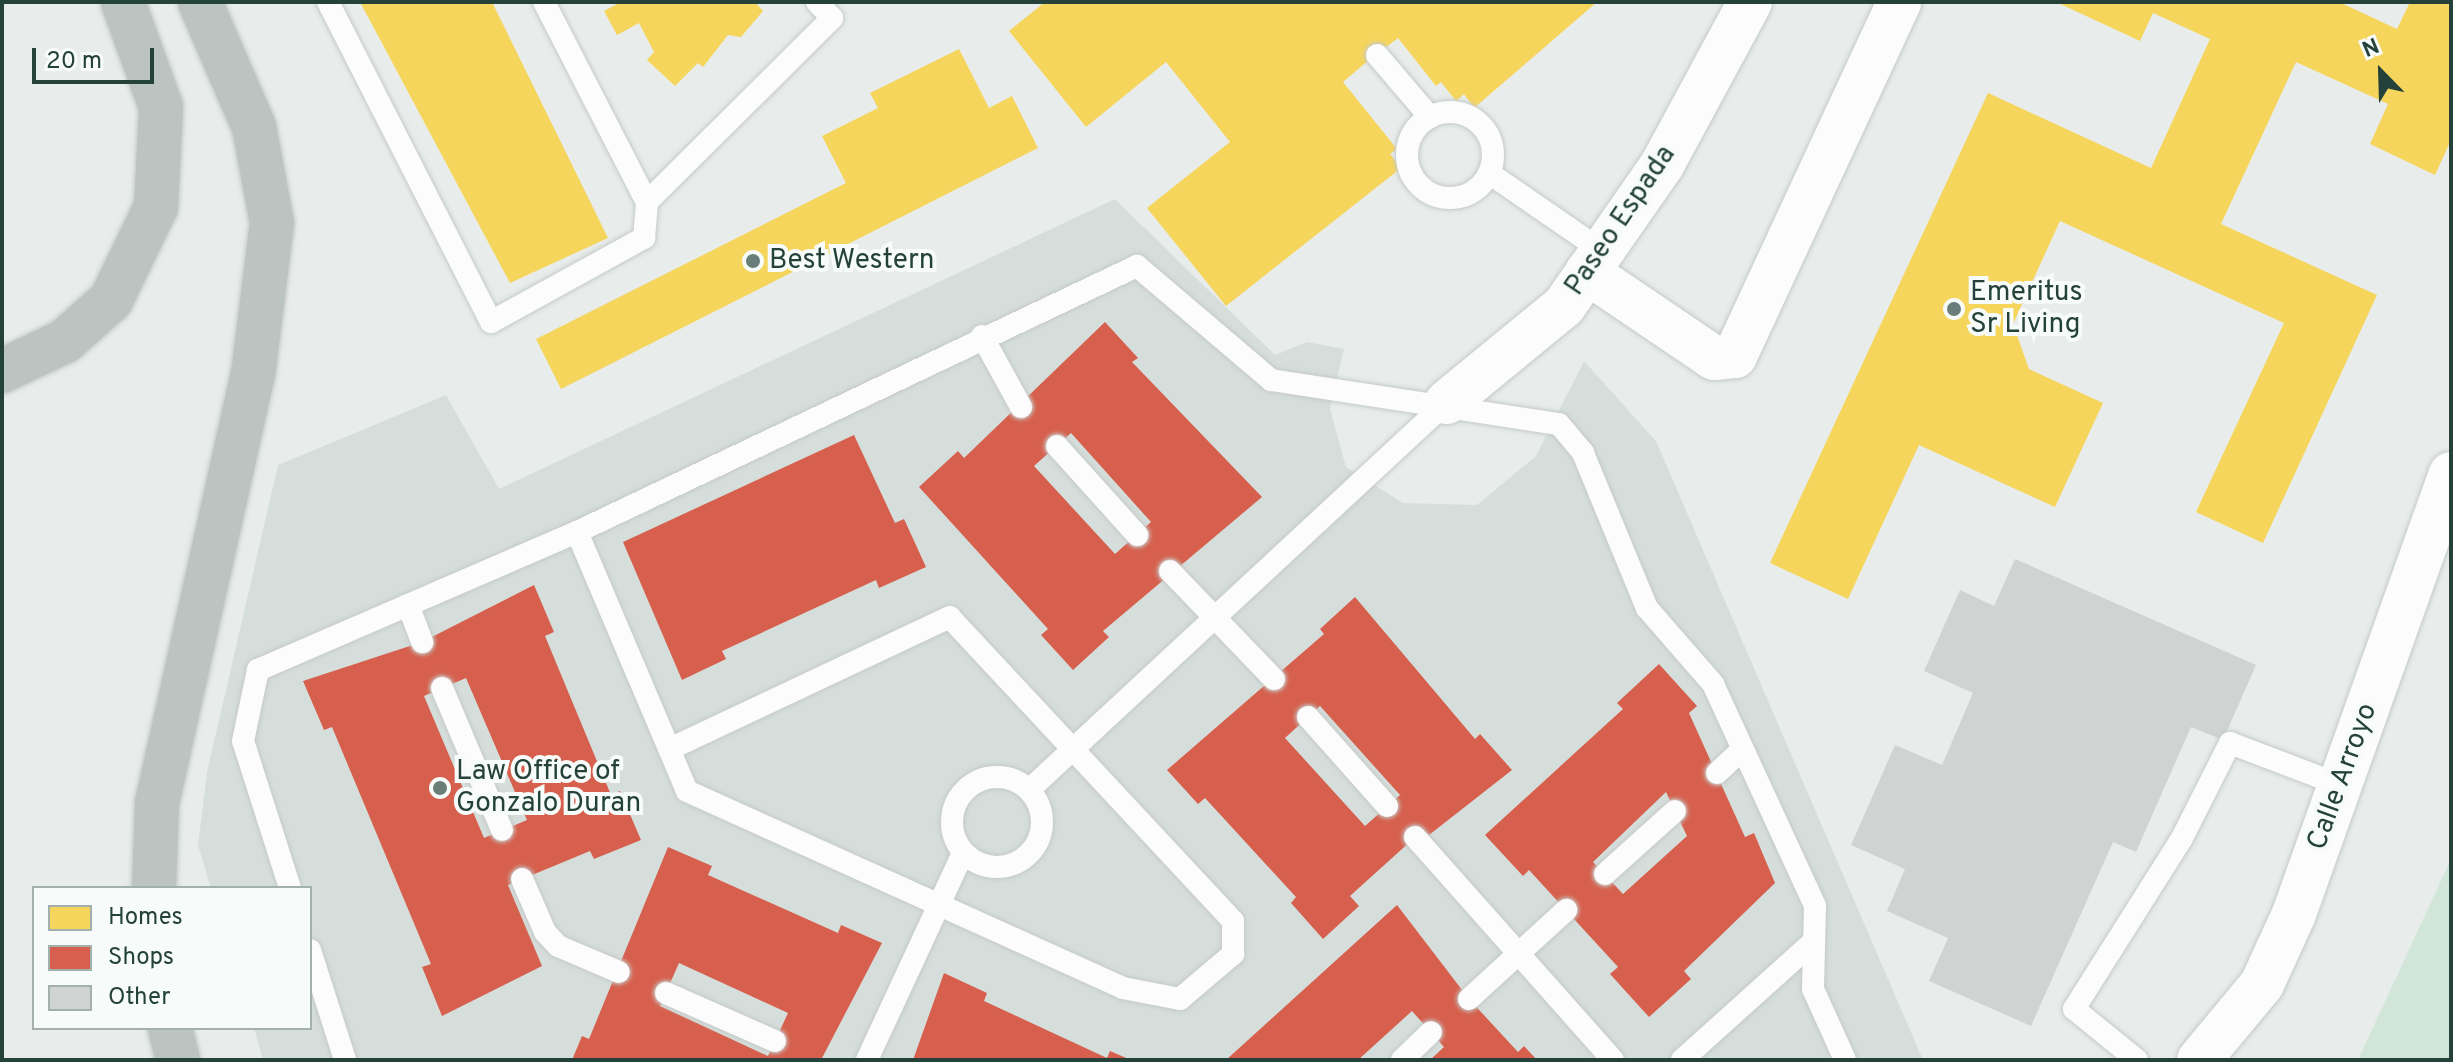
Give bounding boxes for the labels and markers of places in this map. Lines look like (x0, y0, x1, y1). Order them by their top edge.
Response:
place label: Best Western (769, 244, 935, 278)
marker: Best Western (744, 252, 762, 270)
place label: Emeritus Sr Living (1970, 276, 2083, 342)
marker: Emeritus Sr Living (1945, 300, 1963, 318)
place label: Law Office of Gonzalo Duran (456, 755, 641, 821)
marker: Law Office of Gonzalo Duran (431, 779, 449, 797)

